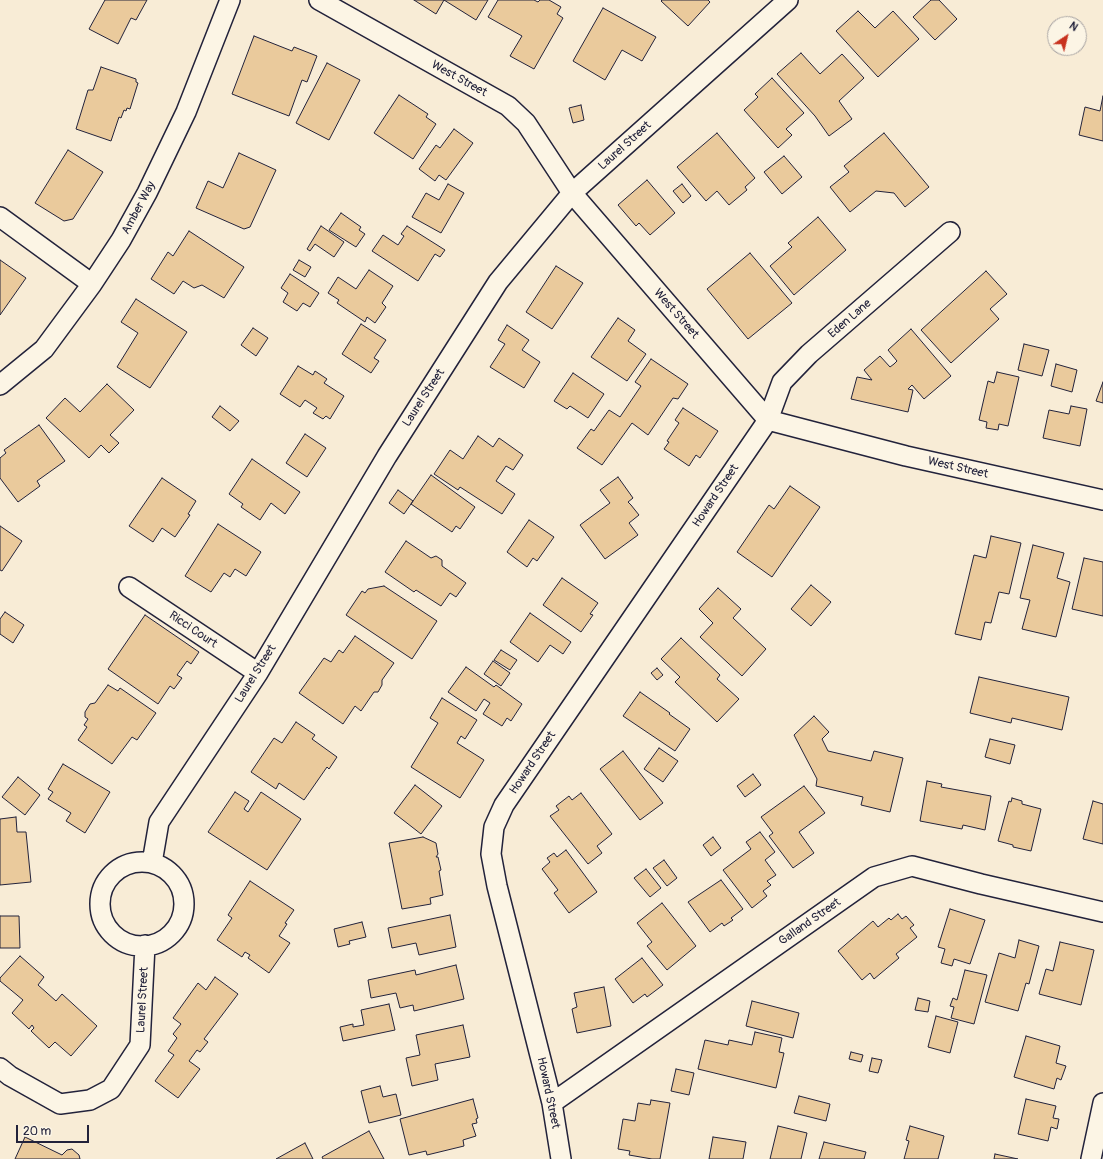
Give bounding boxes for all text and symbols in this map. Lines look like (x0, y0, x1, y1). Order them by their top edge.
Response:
north arrow (1047, 16, 1087, 56)
text: N (1067, 19, 1080, 34)
street label: West Street (429, 58, 489, 100)
street label: Laurel Street (596, 119, 654, 173)
street label: Amber Way (119, 179, 159, 237)
street label: West Street (650, 286, 702, 342)
street label: Eden Lane (826, 297, 874, 341)
street label: Laurel Street (400, 366, 448, 430)
street label: West Street (926, 454, 990, 482)
street label: Howard Street (690, 462, 742, 530)
street label: Ricci Court (166, 609, 220, 651)
street label: Laurel Street (232, 642, 280, 706)
street label: Howard Street (507, 729, 559, 797)
street label: Galland Street (776, 895, 844, 949)
street label: Laurel Street (134, 967, 152, 1033)
street label: Howard Street (533, 1056, 563, 1130)
scale bar (18, 1117, 91, 1143)
text: 20 m (23, 1124, 51, 1139)

